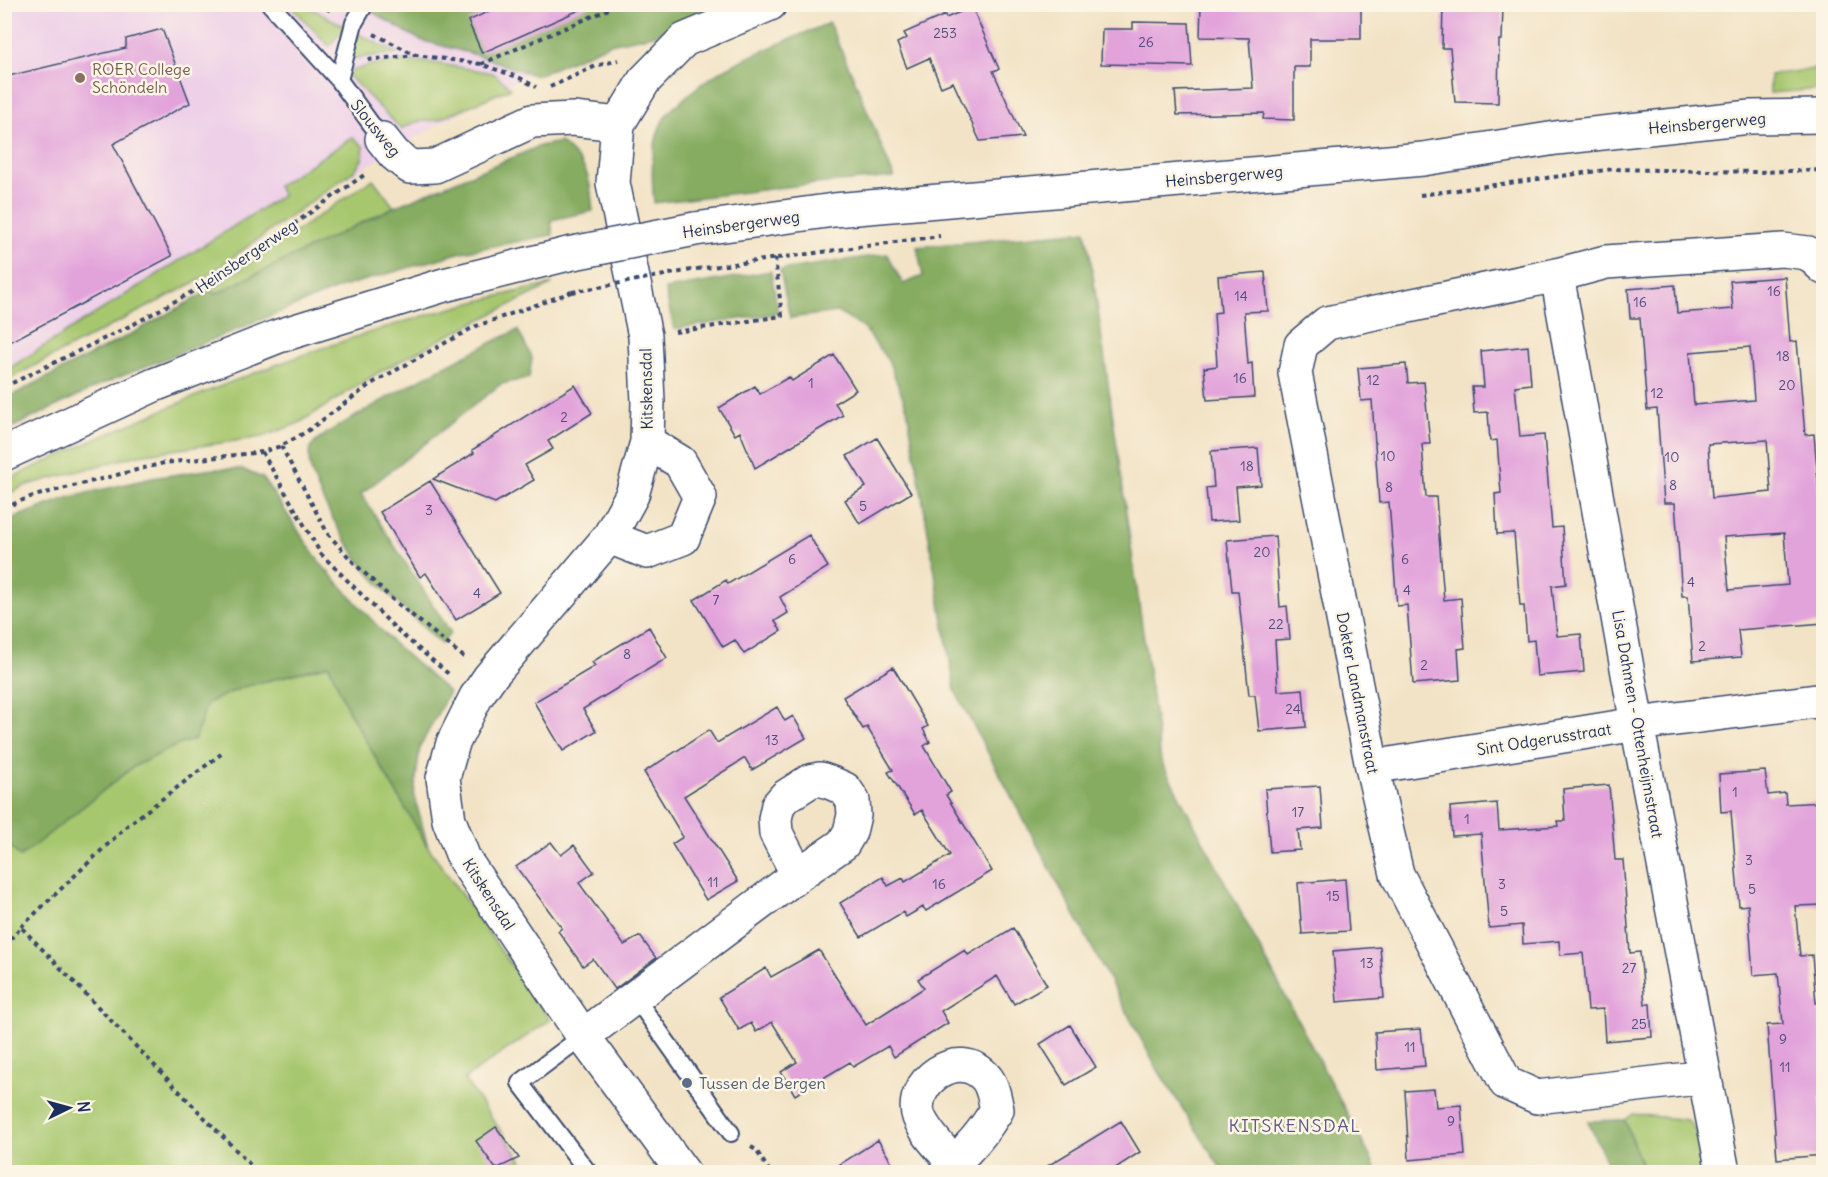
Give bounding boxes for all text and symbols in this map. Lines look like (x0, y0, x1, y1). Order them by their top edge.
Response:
house number: 253 (933, 24, 957, 42)
house number: 26 (1138, 33, 1154, 51)
place label: ROER College Schöndeln (92, 59, 191, 97)
marker: ROER College Schöndeln (73, 71, 87, 85)
street label: Slousweg (347, 95, 405, 161)
street label: Heinsbergerweg (1647, 108, 1767, 138)
street label: Heinsbergerweg (1164, 161, 1284, 191)
street label: Heinsbergerweg (681, 206, 801, 242)
street label: Heinsbergerweg (191, 215, 301, 297)
house number: 16 (1767, 282, 1781, 300)
house number: 14 (1234, 287, 1248, 305)
house number: 16 (1633, 293, 1647, 311)
house number: 18 (1776, 347, 1790, 365)
street label: Kitskensdal (635, 348, 657, 430)
house number: 16 (1233, 369, 1247, 387)
house number: 12 (1366, 371, 1380, 389)
house number: 1 (808, 374, 814, 392)
house number: 20 (1779, 376, 1795, 394)
house number: 12 (1650, 384, 1664, 402)
house number: 2 (560, 408, 568, 426)
house number: 10 (1381, 447, 1395, 465)
house number: 10 (1665, 448, 1679, 466)
house number: 18 (1240, 457, 1254, 475)
house number: 8 (1669, 476, 1677, 494)
house number: 8 (1385, 478, 1393, 496)
house number: 5 (859, 497, 867, 515)
house number: 3 (425, 501, 433, 519)
house number: 20 (1254, 543, 1270, 561)
house number: 6 (788, 550, 796, 568)
house number: 6 (1401, 550, 1409, 568)
house number: 4 (1687, 573, 1695, 591)
house number: 4 (1403, 581, 1411, 599)
house number: 4 (473, 584, 481, 602)
house number: 7 (713, 591, 720, 609)
street label: Lisa Dahmen - Ottenheijmstraat (1608, 608, 1668, 840)
street label: Dokter Landmanstraat (1333, 611, 1384, 776)
house number: 22 (1268, 615, 1284, 633)
house number: 2 (1698, 637, 1706, 655)
house number: 8 (623, 645, 631, 663)
house number: 2 (1420, 656, 1428, 674)
house number: 24 (1285, 700, 1301, 718)
street label: Sint Odgerusstraat (1475, 718, 1613, 760)
house number: 13 (765, 731, 779, 749)
house number: 1 (1732, 783, 1738, 801)
house number: 17 (1292, 803, 1304, 821)
house number: 1 (1464, 810, 1470, 828)
house number: 3 (1745, 851, 1753, 869)
street label: Kitskensdal (458, 854, 520, 934)
house number: 11 (707, 873, 719, 891)
house number: 16 (932, 875, 946, 893)
house number: 3 (1498, 875, 1506, 893)
house number: 5 (1748, 880, 1756, 898)
house number: 15 (1326, 887, 1340, 905)
house number: 5 (1500, 902, 1508, 920)
house number: 13 (1360, 954, 1374, 972)
house number: 27 (1622, 959, 1636, 977)
house number: 25 (1631, 1015, 1647, 1033)
house number: 9 (1779, 1030, 1787, 1048)
house number: 11 (1404, 1038, 1416, 1056)
house number: 11 (1779, 1058, 1791, 1076)
place label: Tussen de Bergen (699, 1073, 826, 1093)
marker: Tussen de Bergen (680, 1076, 694, 1090)
north arrow (39, 1078, 99, 1138)
text: N (73, 1100, 94, 1113)
house number: 9 (1447, 1112, 1455, 1130)
district label: KITSKENSDAL (1228, 1114, 1362, 1137)

